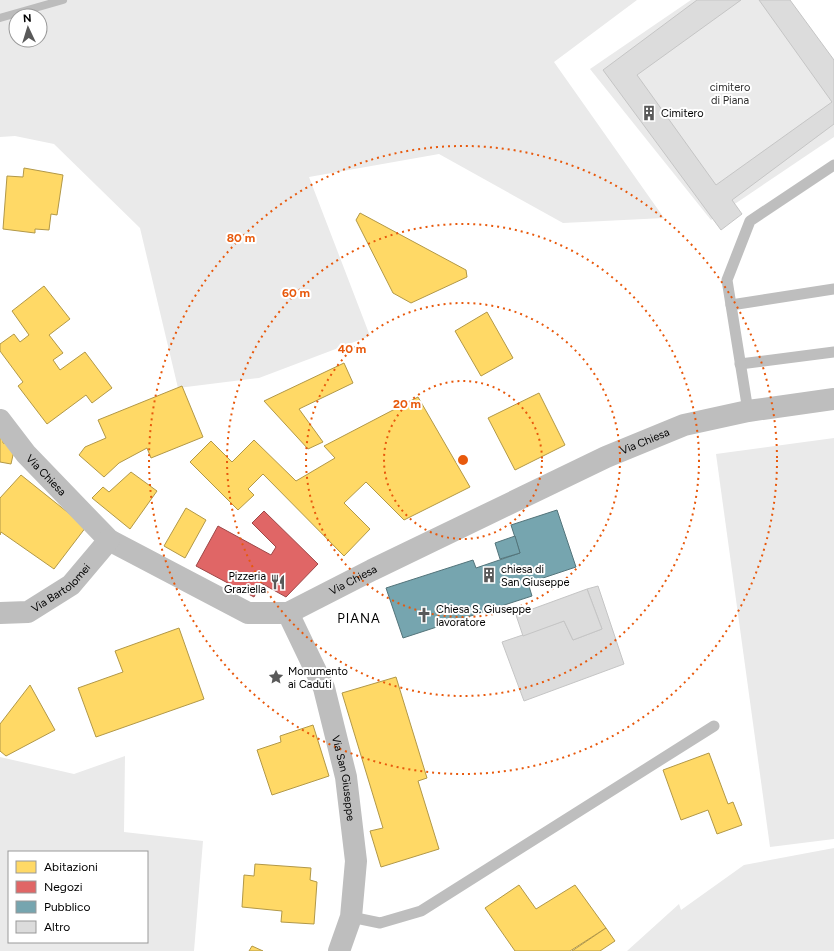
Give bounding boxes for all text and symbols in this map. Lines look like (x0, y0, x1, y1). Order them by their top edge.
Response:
north arrow (8, 8, 48, 48)
text: N (23, 12, 32, 25)
park label: cimitero di Piana (710, 81, 750, 107)
building icon: Cimitero (640, 104, 658, 122)
place label: Cimitero (661, 107, 704, 120)
text: 80 m (227, 231, 255, 245)
text: 60 m (282, 286, 310, 300)
text: 40 m (338, 342, 366, 356)
text: 20 m (393, 397, 421, 411)
street label: Via Chiesa (618, 425, 671, 457)
street label: Via Chiesa (24, 452, 69, 498)
centre of rings (456, 453, 470, 467)
street label: Via Bartolomei (29, 561, 93, 615)
street label: Via Chiesa (327, 562, 379, 597)
place label: chiesa di San Giuseppe (501, 563, 569, 589)
building icon: chiesa di San Giuseppe (480, 566, 498, 584)
place label: Pizzeria Graziella (224, 570, 266, 596)
restaurant icon: Pizzeria Graziella (269, 573, 287, 591)
place label: Chiesa S. Giuseppe lavoratore (436, 603, 531, 629)
church icon: Chiesa S. Giuseppe lavoratore (415, 606, 433, 624)
district label: PIANA (337, 611, 381, 626)
place label: Monumento ai Caduti (288, 665, 348, 691)
place icon: Monumento ai Caduti (267, 668, 285, 686)
street label: Via San Giuseppe (329, 734, 358, 822)
legend (8, 851, 148, 943)
text: Abitazioni (44, 860, 98, 874)
text: Negozi (44, 880, 83, 894)
text: Pubblico (44, 900, 91, 914)
text: Altro (44, 920, 70, 934)

